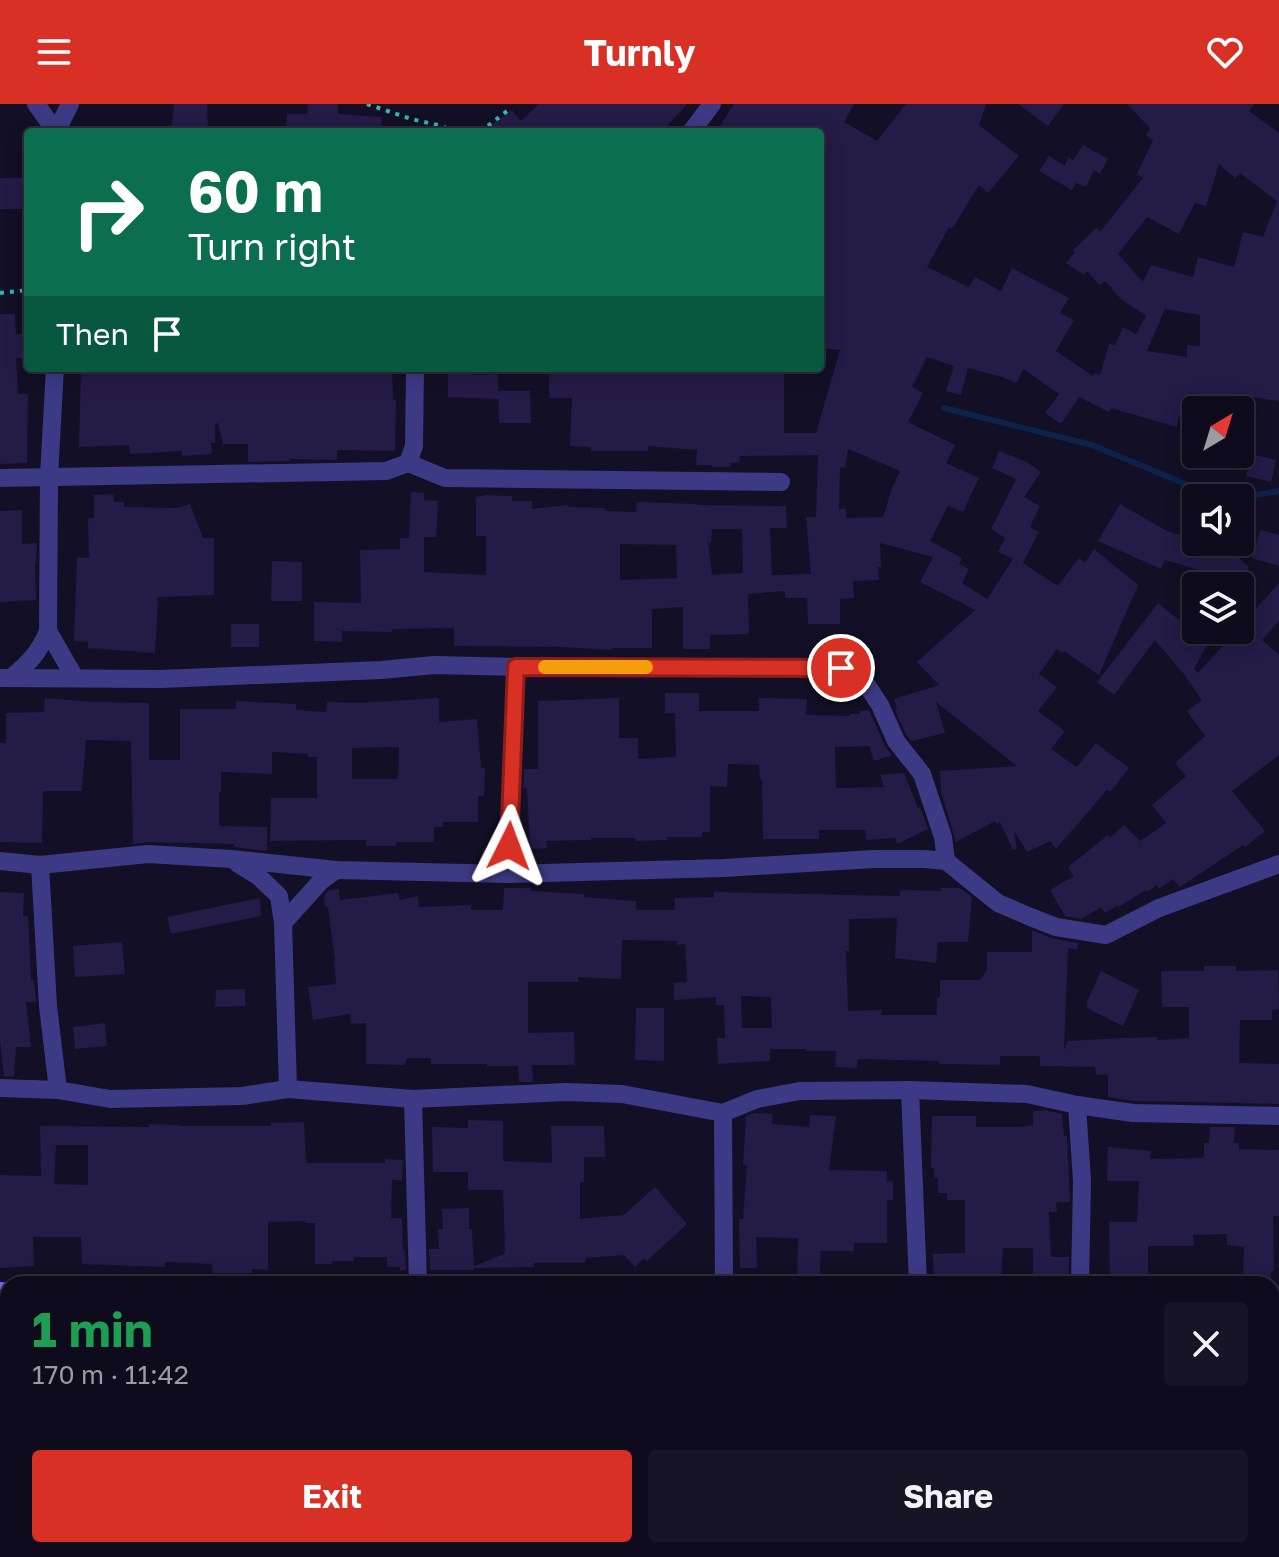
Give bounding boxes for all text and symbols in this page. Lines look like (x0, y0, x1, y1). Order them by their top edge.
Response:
icon: menu (32, 30, 76, 74)
icon: heart (1203, 30, 1247, 74)
text: Turnly (583, 31, 696, 74)
text: 60 m (188, 157, 323, 224)
icon: right (56, 160, 160, 264)
text: Turn right (188, 225, 356, 268)
icon: arrive (145, 312, 189, 356)
text: Then (56, 316, 129, 352)
north arrow (1182, 396, 1254, 468)
map controls (1182, 396, 1254, 644)
button: sound (1182, 484, 1254, 556)
button: layers (1182, 572, 1254, 644)
pin (807, 634, 875, 702)
icon: arrive (819, 646, 863, 690)
position arrow (467, 804, 551, 888)
text: 1 min (32, 1300, 153, 1358)
button: close (1164, 1302, 1248, 1386)
text: 170 m · 11:42 (32, 1359, 189, 1390)
button: Exit (32, 1450, 632, 1542)
button: Share (648, 1450, 1248, 1542)

